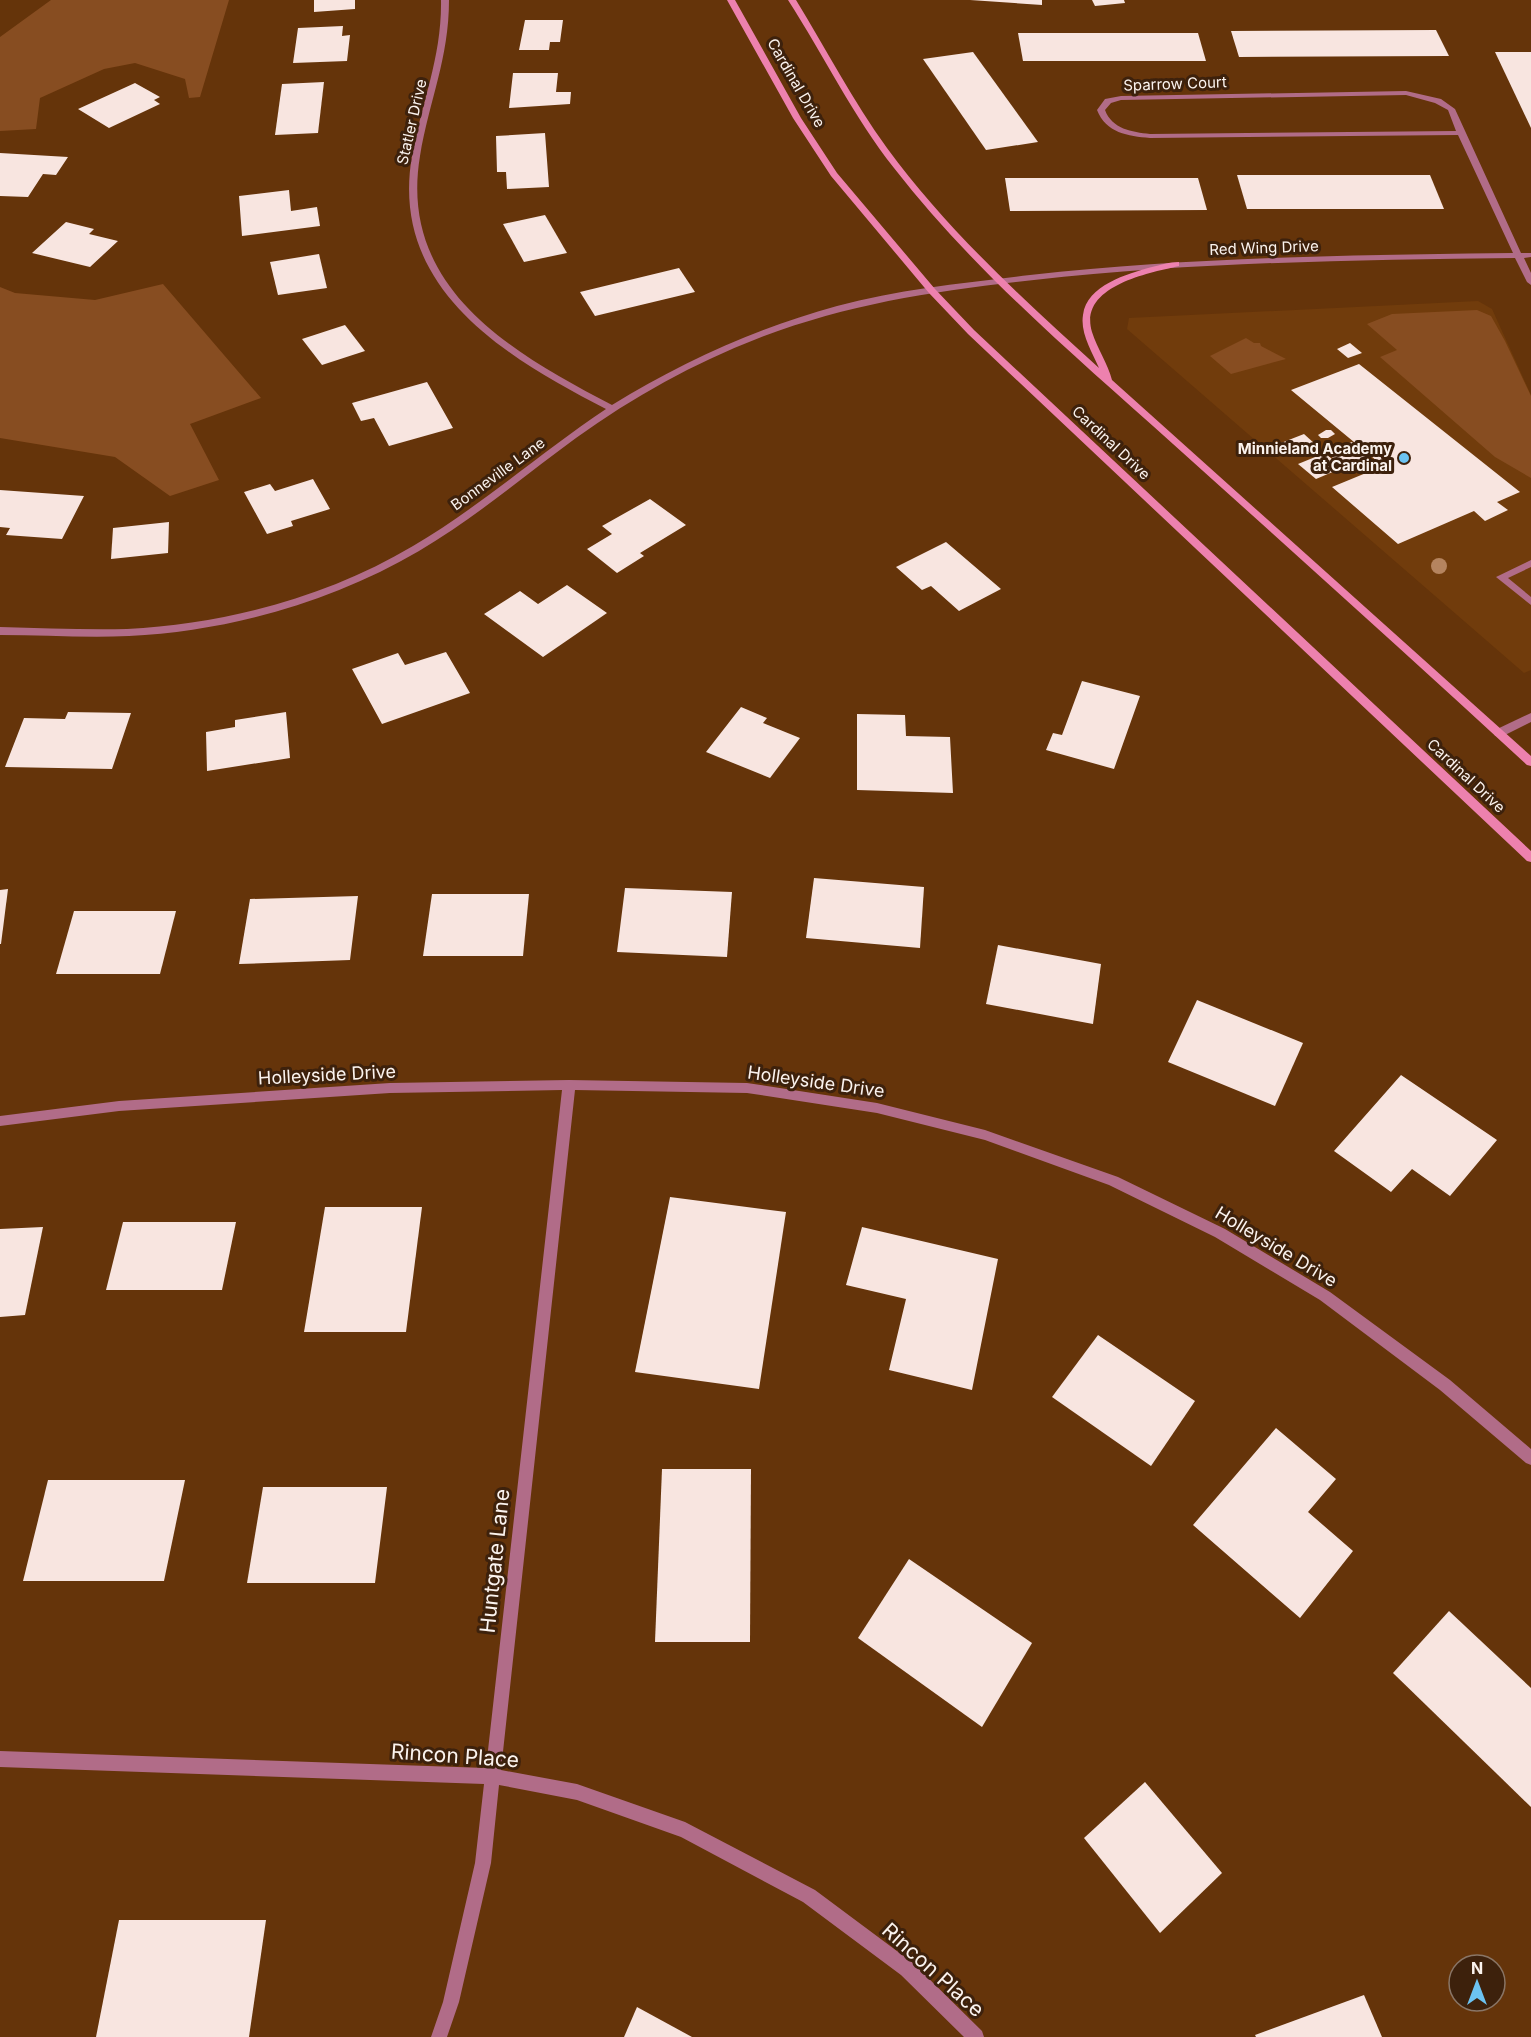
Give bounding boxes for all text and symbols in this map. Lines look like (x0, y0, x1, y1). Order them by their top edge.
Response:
street label: Cardinal Drive (763, 35, 830, 131)
street label: Sparrow Court (1123, 72, 1227, 95)
street label: Statler Drive (392, 77, 431, 167)
street label: Red Wing Drive (1209, 236, 1319, 259)
street label: Cardinal Drive (1068, 402, 1154, 484)
street label: Bonneville Lane (447, 433, 549, 514)
place label: Minnieland Academy at Cardinal (1238, 439, 1392, 475)
marker: Minnieland Academy at Cardinal (1397, 451, 1411, 465)
street label: Cardinal Drive (1423, 735, 1509, 817)
street label: Holleyside Drive (257, 1060, 397, 1089)
street label: Holleyside Drive (746, 1061, 886, 1102)
street label: Holleyside Drive (1212, 1202, 1341, 1291)
street label: Huntgate Lane (474, 1488, 515, 1634)
street label: Rincon Place (390, 1739, 520, 1772)
street label: Rincon Place (877, 1917, 989, 2022)
north arrow (1447, 1953, 1507, 2013)
text: N (1471, 1958, 1483, 1978)

